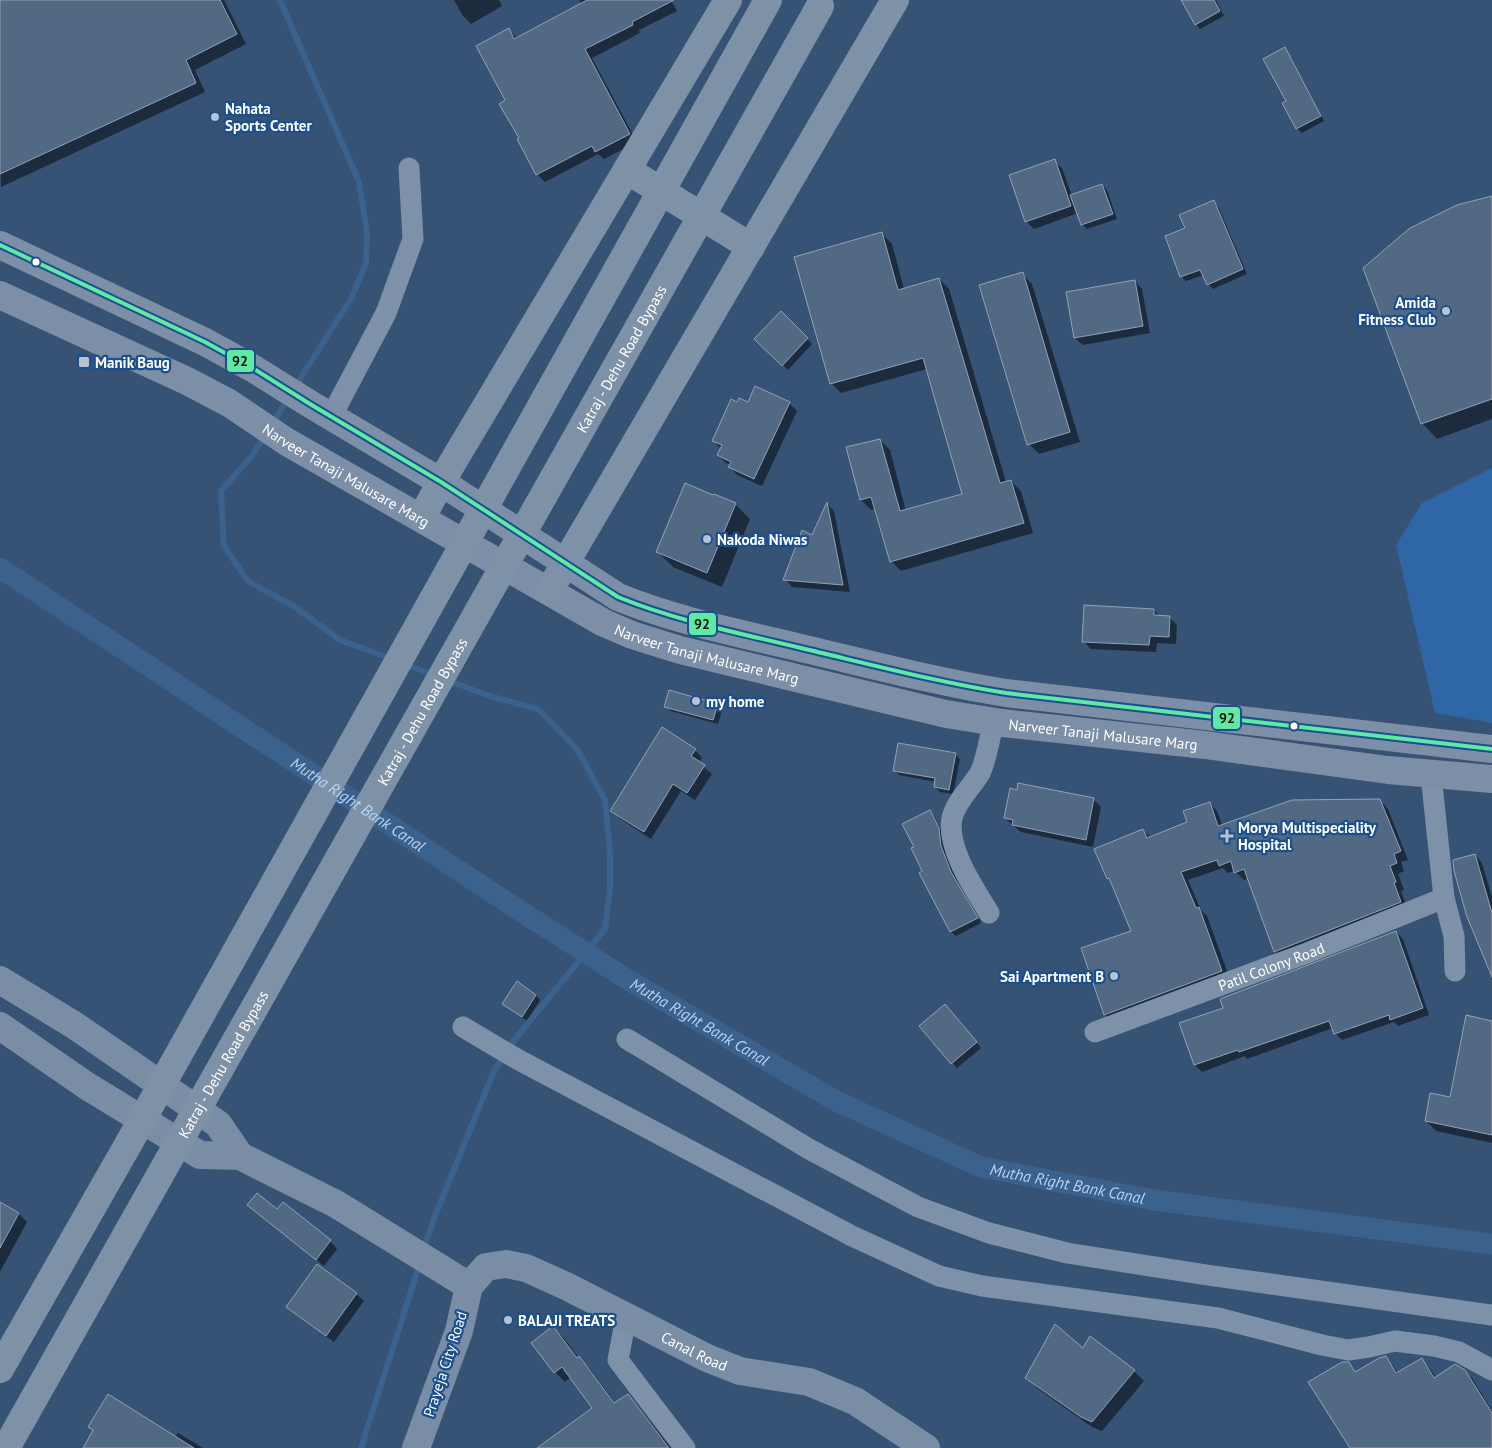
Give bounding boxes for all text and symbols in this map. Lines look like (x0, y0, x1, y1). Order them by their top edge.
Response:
place label: Nahata Sports Center (225, 99, 312, 135)
marker: Nahata Sports Center (209, 111, 221, 123)
unlabelled marker (31, 257, 41, 267)
street label: Katraj - Dehu Road Bypass (572, 281, 670, 436)
place label: Amida Fitness Club (1358, 293, 1436, 329)
marker: Amida Fitness Club (1440, 305, 1452, 317)
line badge: 92 (226, 349, 255, 373)
text: 92 (232, 352, 248, 370)
place label: Manik Baug (95, 353, 170, 372)
marker: Manik Baug (77, 355, 91, 369)
street label: Narveer Tanaji Malusare Marg (259, 419, 433, 531)
place label: Nakoda Niwas (717, 530, 807, 549)
marker: Nakoda Niwas (701, 533, 713, 545)
line badge: 92 (688, 612, 717, 636)
text: 92 (694, 615, 710, 633)
street label: Narveer Tanaji Malusare Marg (612, 619, 801, 688)
street label: Katraj - Dehu Road Bypass (373, 634, 471, 788)
place label: my home (706, 692, 765, 711)
marker: my home (690, 695, 702, 707)
line badge: 92 (1212, 706, 1241, 730)
text: 92 (1219, 709, 1235, 727)
street label: Narveer Tanaji Malusare Marg (1008, 714, 1199, 754)
unlabelled marker (1289, 721, 1299, 731)
water label: Mutha Right Bank Canal (287, 753, 430, 856)
place label: Morya Multispeciality Hospital (1238, 818, 1377, 854)
marker: Morya Multispeciality Hospital (1220, 829, 1234, 843)
street label: Patil Colony Road (1215, 938, 1327, 995)
place label: Sai Apartment B (1000, 967, 1104, 986)
marker: Sai Apartment B (1108, 970, 1120, 982)
water label: Mutha Right Bank Canal (627, 973, 773, 1070)
street label: Katraj - Dehu Road Bypass (174, 987, 272, 1141)
water label: Mutha Right Bank Canal (988, 1159, 1147, 1208)
street label: Prayeja City Road (419, 1309, 471, 1419)
place label: BALAJI TREATS (518, 1311, 615, 1330)
marker: BALAJI TREATS (502, 1314, 514, 1326)
street label: Canal Road (658, 1327, 731, 1375)

